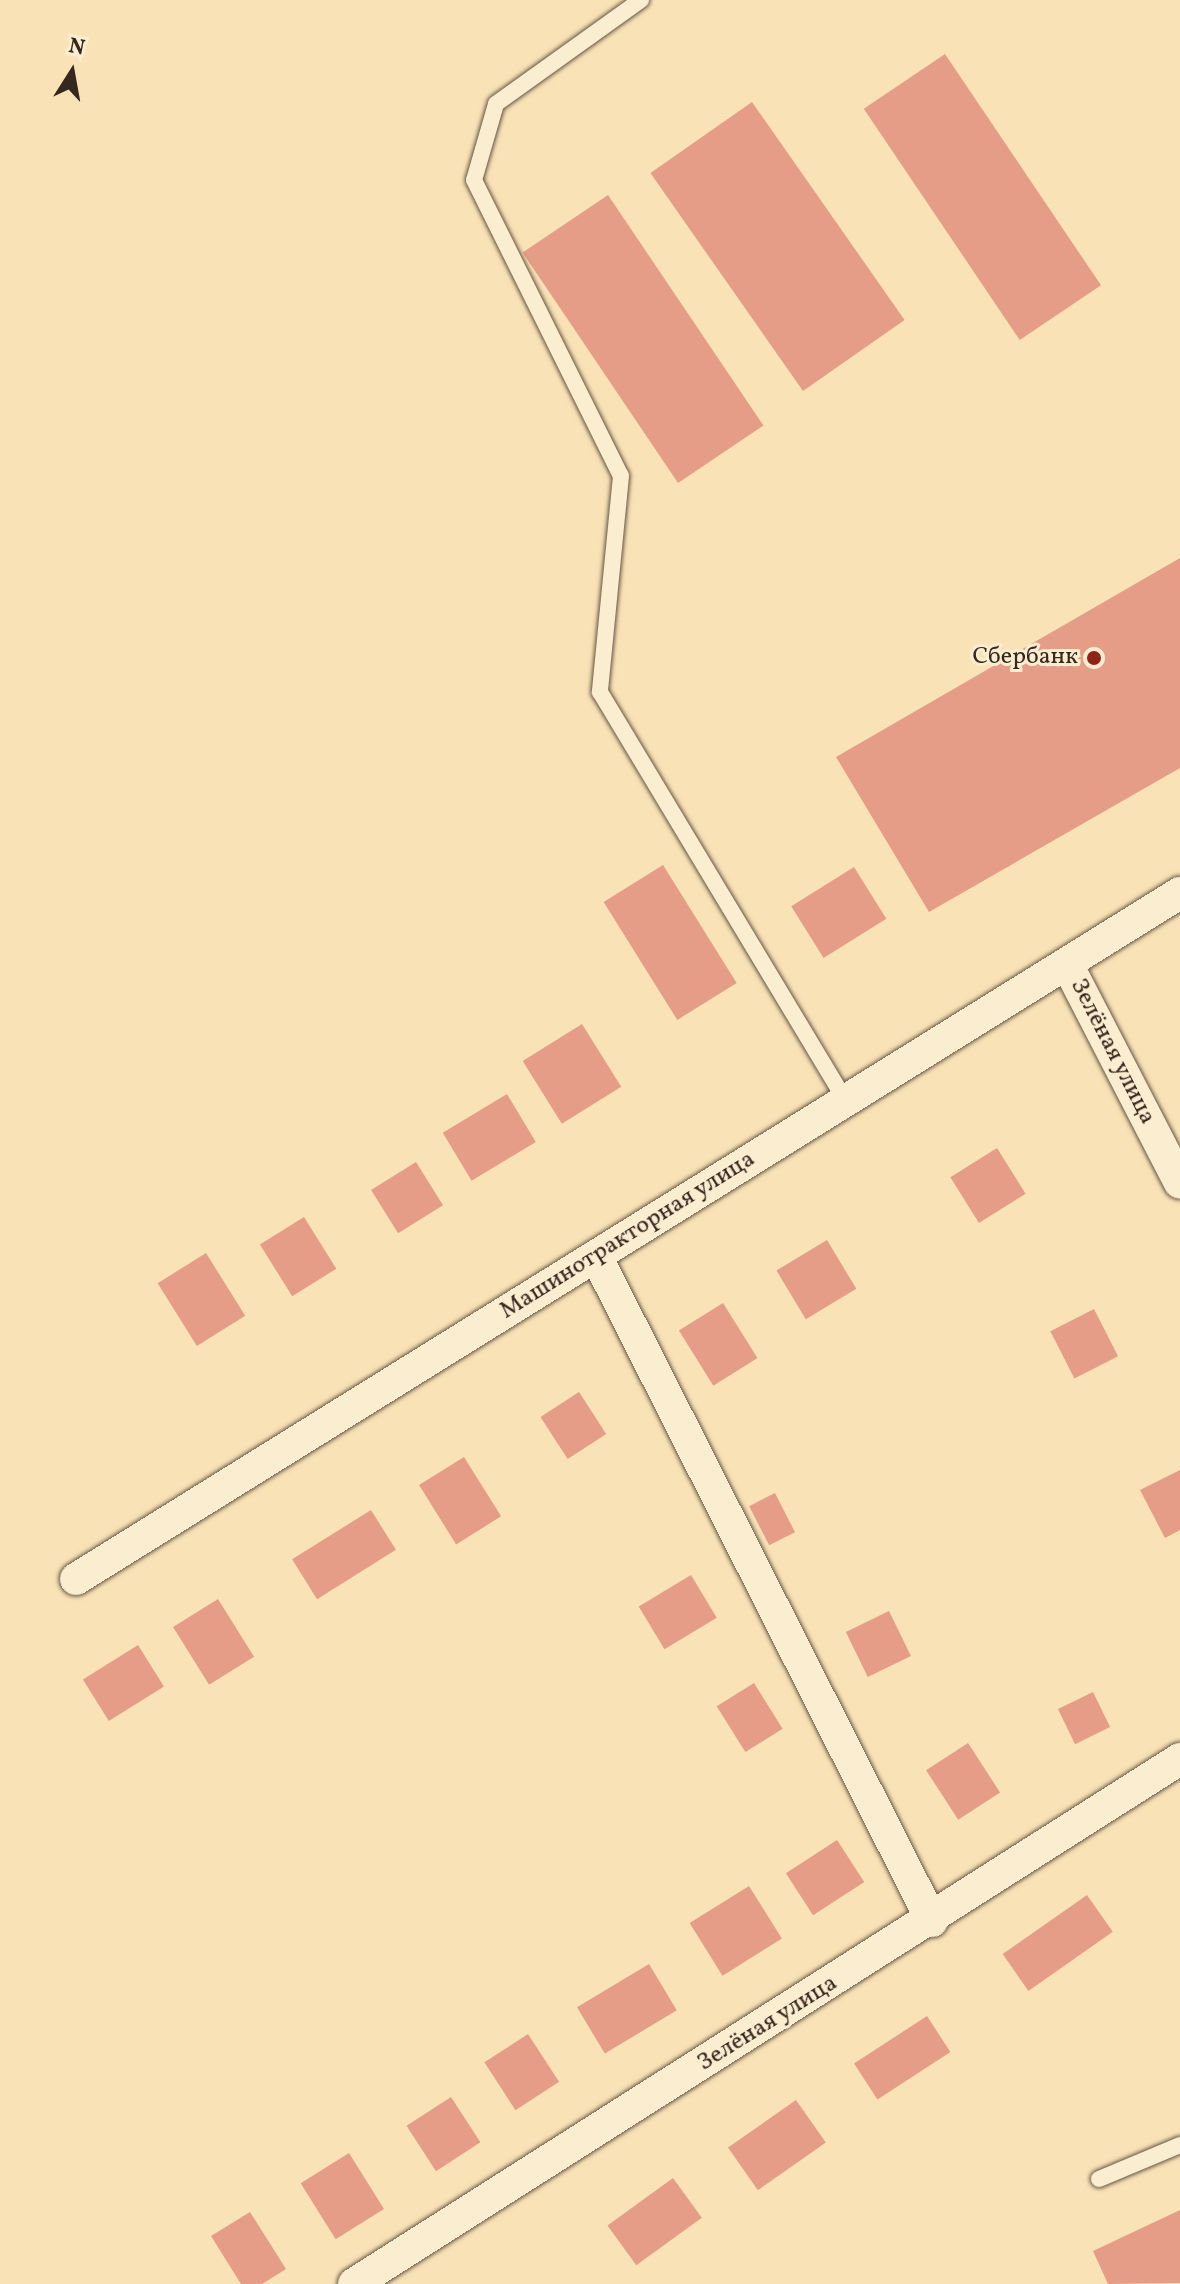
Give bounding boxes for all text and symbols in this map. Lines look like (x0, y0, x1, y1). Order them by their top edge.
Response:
text: N (66, 31, 87, 65)
north arrow (32, 32, 112, 112)
place label: Сбербанк (972, 644, 1078, 672)
marker: Сбербанк (1085, 649, 1103, 667)
street label: Зелёная улица (1063, 974, 1161, 1130)
street label: Машинотракторная улица (495, 1145, 761, 1327)
street label: Зелёная улица (692, 1969, 844, 2079)

